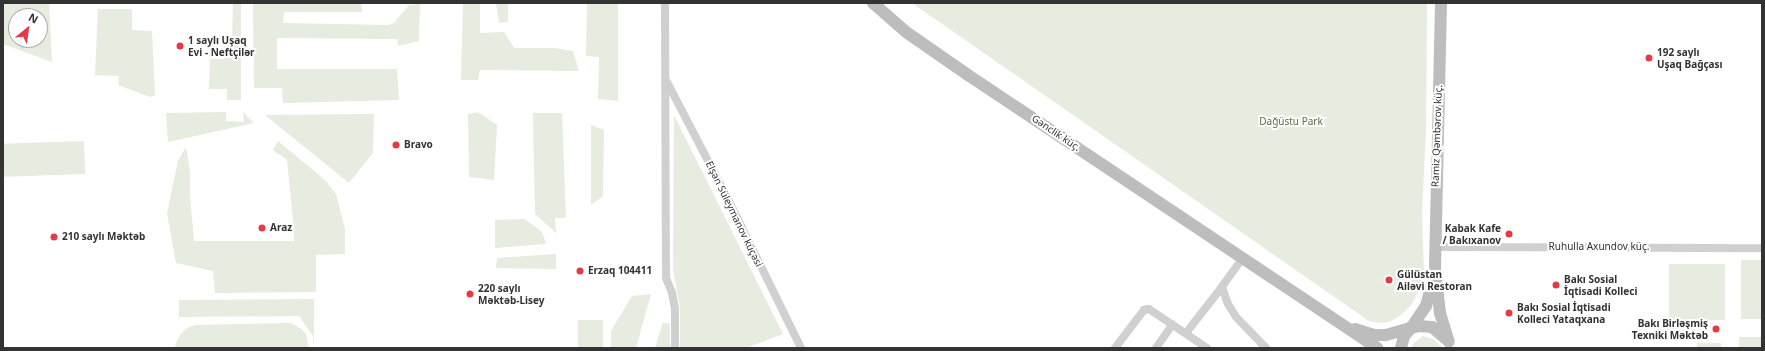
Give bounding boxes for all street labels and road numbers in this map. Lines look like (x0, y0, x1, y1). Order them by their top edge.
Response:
street label: Ramiz Qəmbərov küç. (1429, 85, 1445, 187)
street label: Gənclik küç. (1029, 112, 1083, 154)
street label: Elşən Süleymanov küçəsi (703, 159, 765, 269)
street label: Ruhulla Axundov küç. (1549, 241, 1649, 253)

